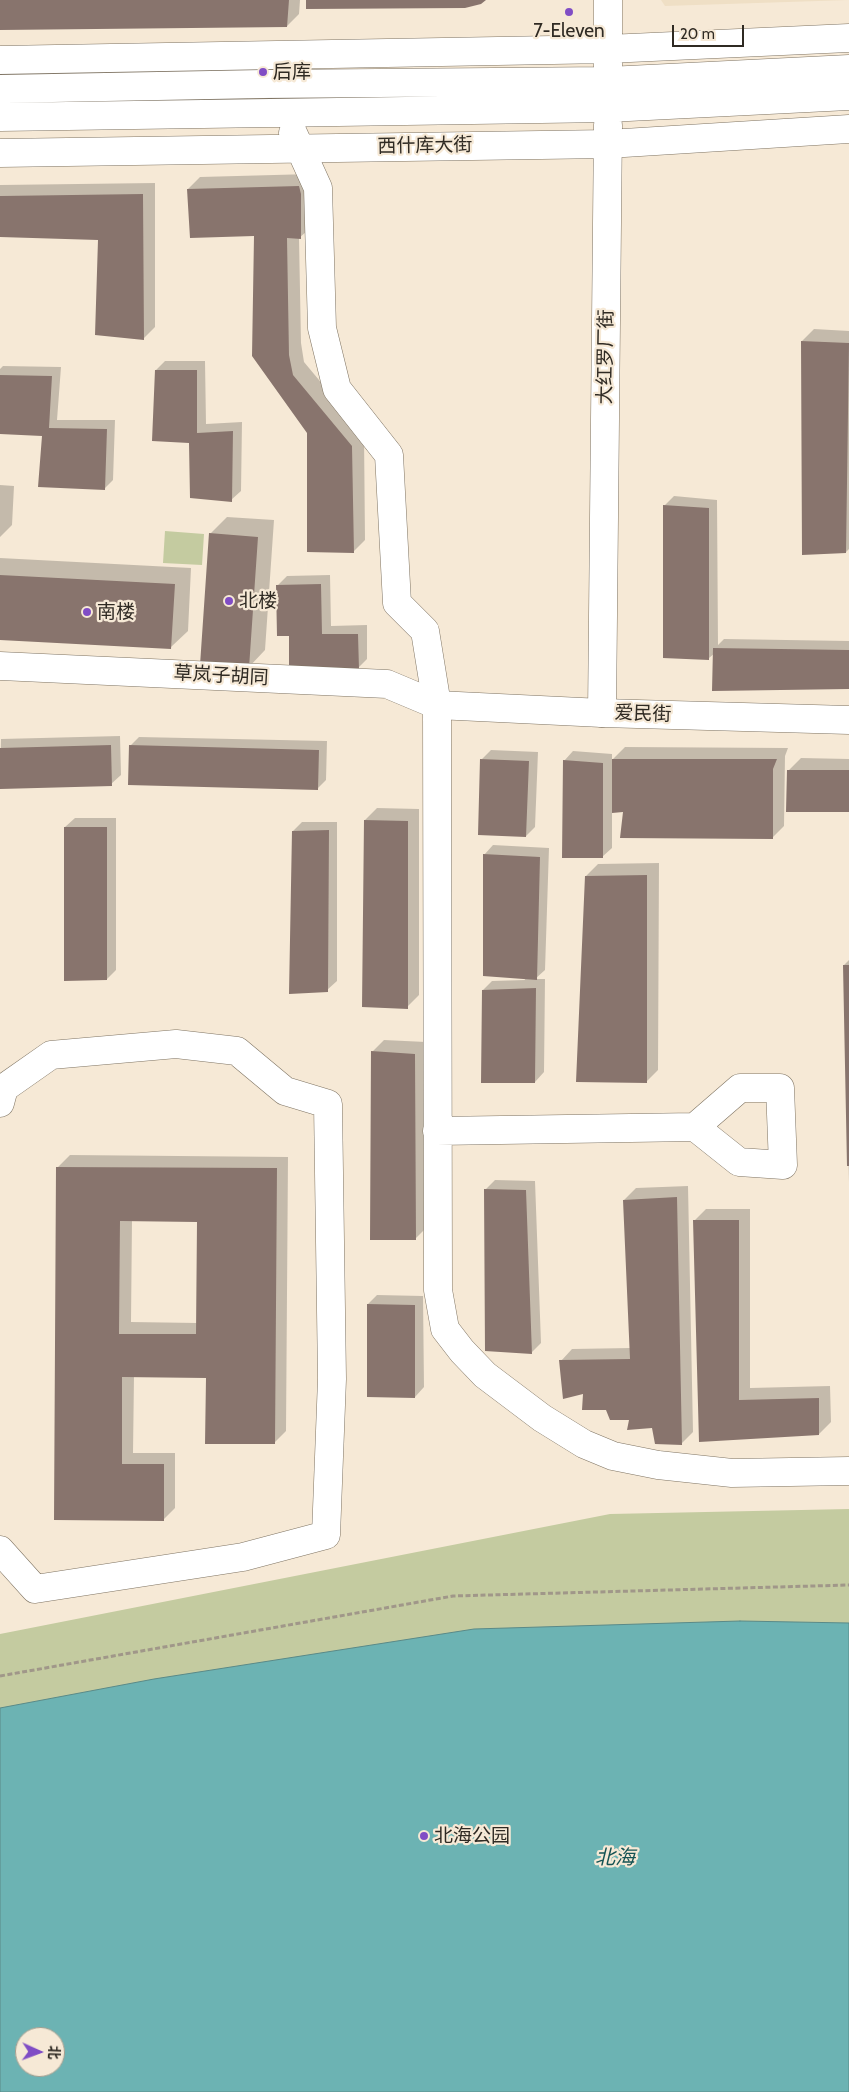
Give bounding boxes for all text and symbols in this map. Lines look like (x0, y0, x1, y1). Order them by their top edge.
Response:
marker: 7-Eleven (563, 6, 575, 18)
scale bar (674, 15, 746, 47)
place label: 7-Eleven (533, 20, 605, 42)
text: 20 m (680, 25, 715, 43)
place label: 后库 (273, 61, 311, 83)
marker: 后库 (257, 66, 269, 78)
street label: 西什库大街 (377, 134, 473, 158)
street label: 大红罗厂街 (594, 309, 618, 405)
place label: 北楼 (239, 590, 277, 612)
marker: 北楼 (223, 595, 235, 607)
place label: 南楼 (97, 601, 135, 623)
marker: 南楼 (81, 606, 93, 618)
street label: 草岚子胡同 (173, 662, 269, 690)
street label: 爱民街 (614, 702, 672, 726)
place label: 北海公园 (434, 1825, 510, 1847)
marker: 北海公园 (418, 1830, 430, 1842)
water label: 北海 (595, 1846, 635, 1870)
north arrow (15, 2027, 65, 2077)
text: 北 (45, 2045, 63, 2060)

